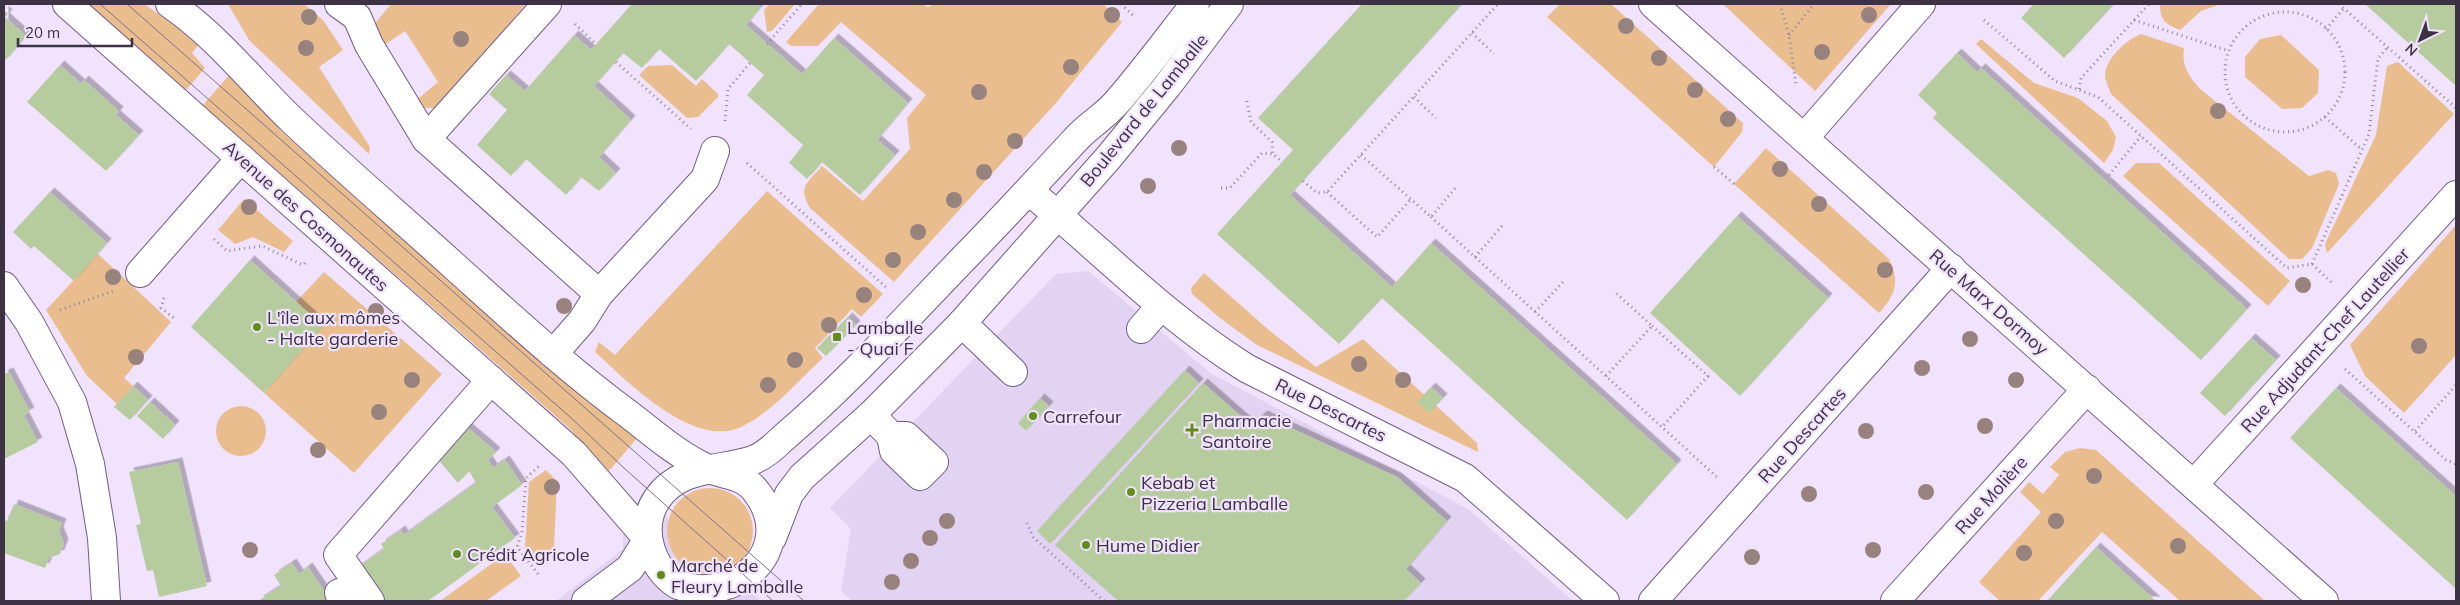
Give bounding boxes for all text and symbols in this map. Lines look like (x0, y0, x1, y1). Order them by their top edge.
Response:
scale bar (18, 15, 131, 47)
north arrow (2395, 15, 2445, 65)
text: 20 m (25, 23, 60, 42)
street label: Boulevard de Lamballe (1075, 29, 1213, 191)
text: N (2401, 39, 2421, 60)
street label: Avenue des Cosmonautes (218, 135, 394, 297)
street label: Rue Adjudant-Chef Lautellier (2236, 242, 2415, 437)
street label: Rue Marx Dormoy (1925, 244, 2054, 360)
place label: L'île aux mômes - Halte garderie (267, 306, 400, 350)
place label: Lamballe - Quai F (847, 316, 923, 360)
marker: L'île aux mômes - Halte garderie (251, 321, 263, 333)
marker: Lamballe - Quai F (831, 331, 843, 343)
street label: Rue Descartes (1272, 373, 1391, 447)
street label: Rue Descartes (1753, 382, 1851, 488)
place label: Carrefour (1043, 405, 1122, 428)
place label: Pharmacie Santoire (1202, 409, 1291, 453)
marker: Carrefour (1027, 410, 1039, 422)
marker: Pharmacie Santoire (1186, 424, 1198, 436)
street label: Rue Molière (1950, 451, 2032, 539)
place label: Kebab et Pizzeria Lamballe (1141, 471, 1288, 515)
marker: Kebab et Pizzeria Lamballe (1125, 486, 1137, 498)
place label: Hume Didier (1096, 534, 1200, 557)
marker: Hume Didier (1080, 539, 1092, 551)
place label: Crédit Agricole (467, 543, 590, 566)
marker: Crédit Agricole (451, 548, 463, 560)
place label: Marché de Fleury Lamballe (671, 554, 803, 598)
marker: Marché de Fleury Lamballe (655, 569, 667, 581)

